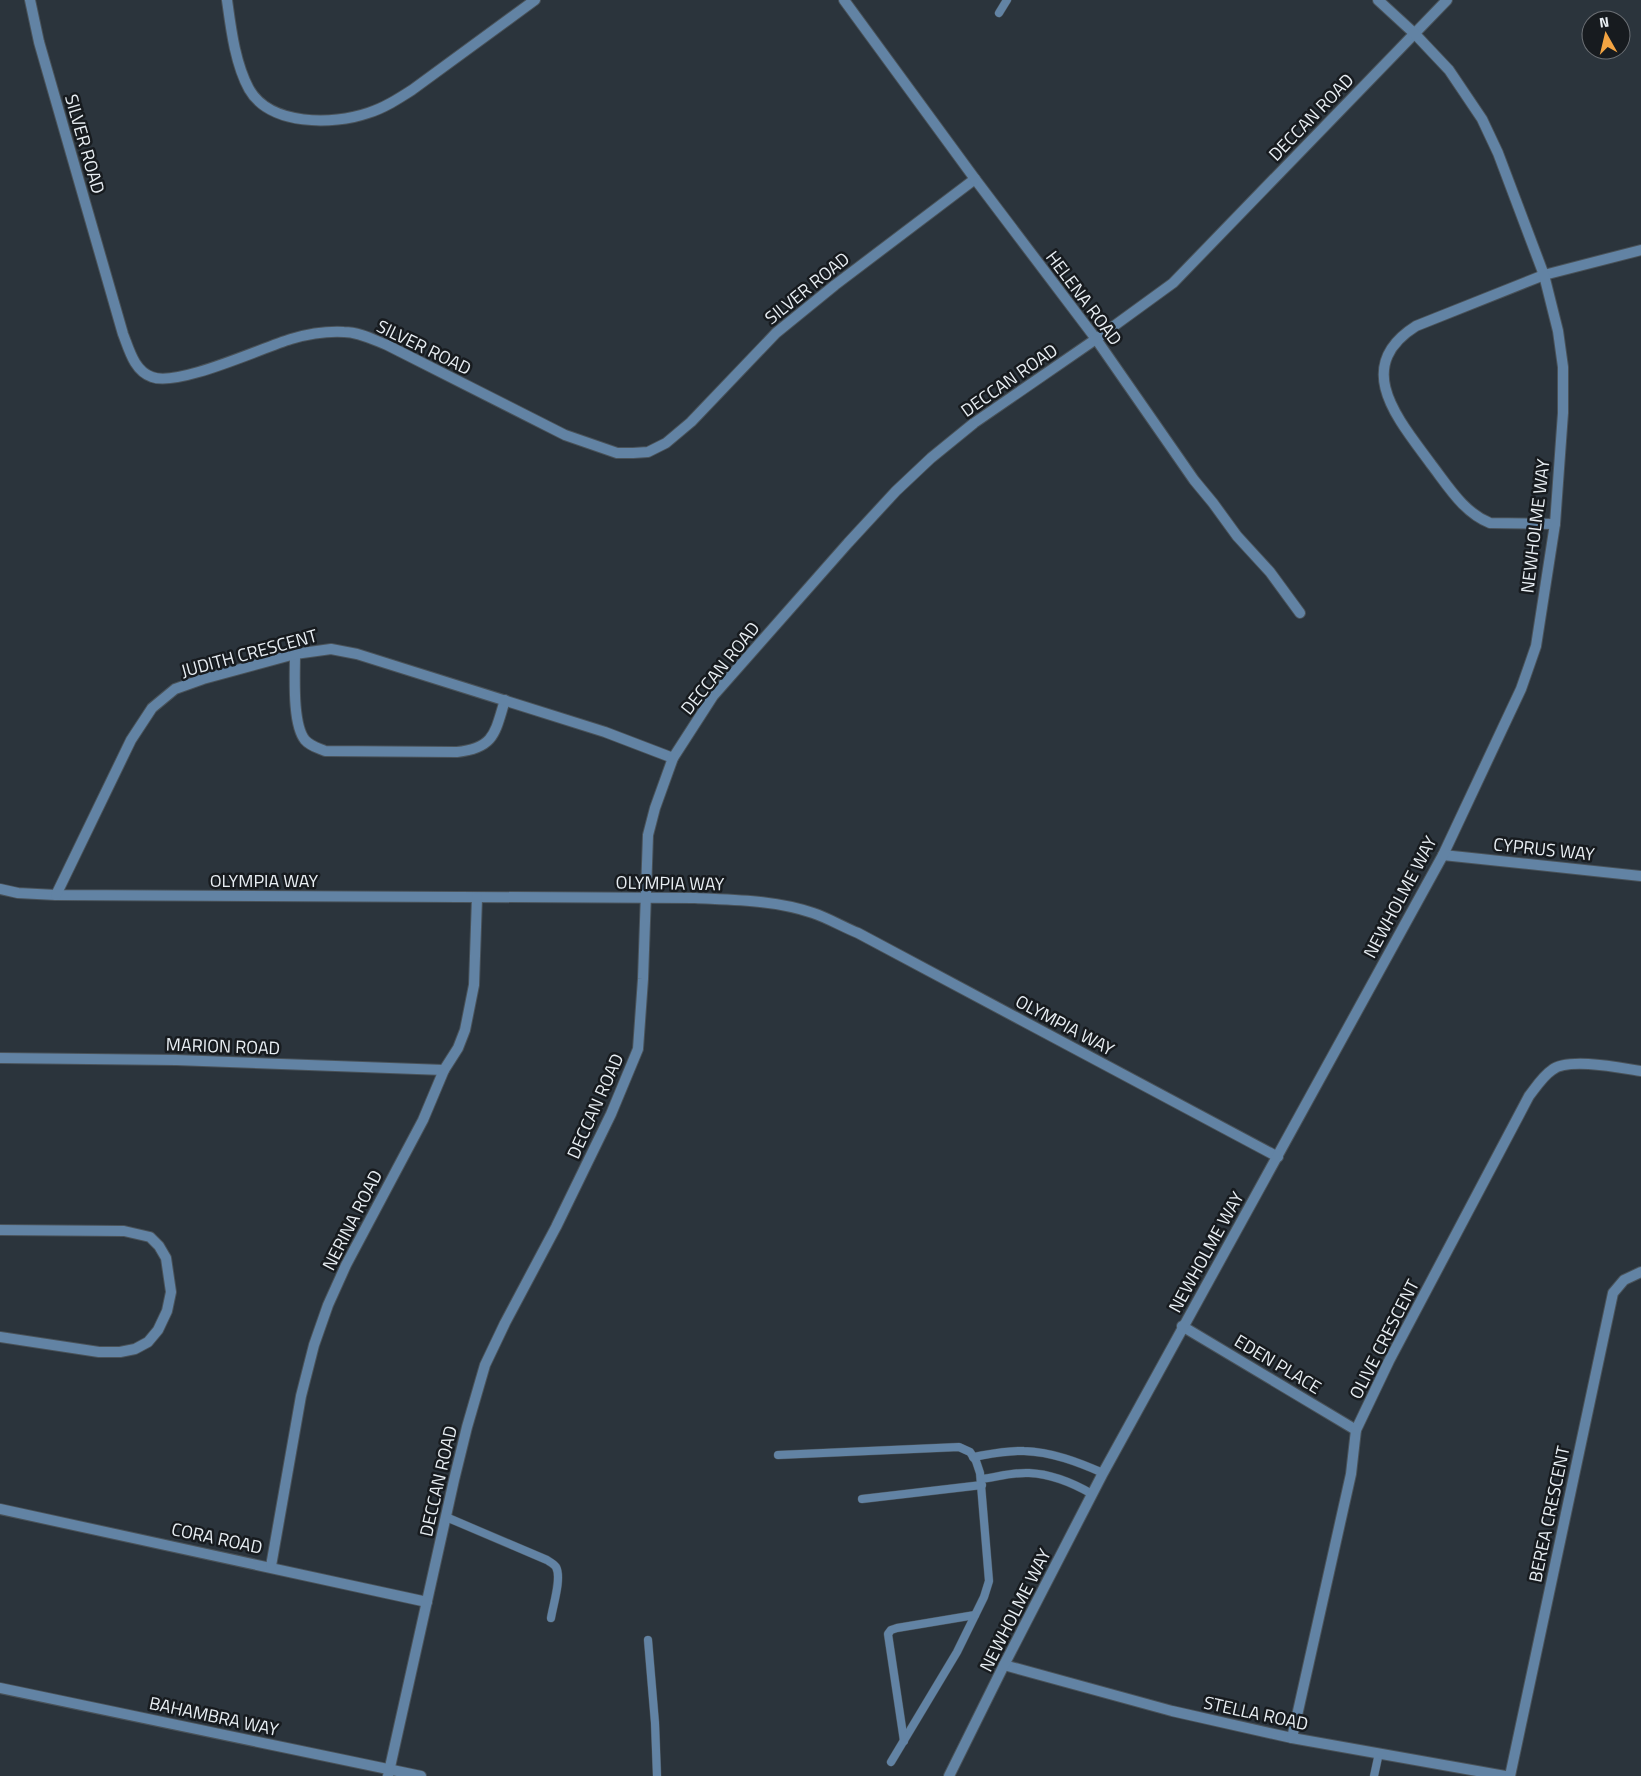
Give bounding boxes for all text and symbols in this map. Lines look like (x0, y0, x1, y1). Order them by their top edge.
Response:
north arrow (1581, 10, 1631, 60)
text: N (1598, 11, 1610, 33)
street label: DECCAN ROAD (1262, 67, 1360, 167)
street label: SILVER ROAD (58, 91, 112, 197)
street label: SILVER ROAD (759, 245, 855, 331)
street label: HELENA ROAD (1039, 245, 1129, 351)
street label: SILVER ROAD (372, 312, 476, 382)
street label: DECCAN ROAD (955, 337, 1063, 423)
street label: NEWHOLME WAY (1513, 457, 1557, 595)
street label: DECCAN ROAD (674, 616, 766, 720)
street label: JUDITH CRESCENT (178, 622, 321, 684)
street label: CYPRUS WAY (1492, 830, 1596, 868)
street label: NEWHOLME WAY (1356, 831, 1444, 963)
street label: OLYMPIA WAY (210, 867, 319, 894)
street label: OLYMPIA WAY (615, 869, 725, 897)
street label: OLYMPIA WAY (1011, 988, 1120, 1063)
street label: MARION ROAD (165, 1031, 281, 1061)
street label: DECCAN ROAD (560, 1049, 630, 1163)
street label: NERINA ROAD (315, 1165, 389, 1275)
street label: NEWHOLME WAY (1162, 1186, 1251, 1318)
street label: OLIVE CRESCENT (1342, 1274, 1426, 1404)
street label: EDEN PLACE (1229, 1327, 1327, 1401)
street label: DECCAN ROAD (412, 1423, 464, 1539)
street label: BEREA CRESCENT (1521, 1443, 1577, 1585)
street label: CORA ROAD (169, 1515, 265, 1561)
street label: NEWHOLME WAY (972, 1544, 1058, 1676)
street label: BAHAMBRA WAY (147, 1689, 281, 1743)
street label: STELLA ROAD (1201, 1689, 1311, 1737)

